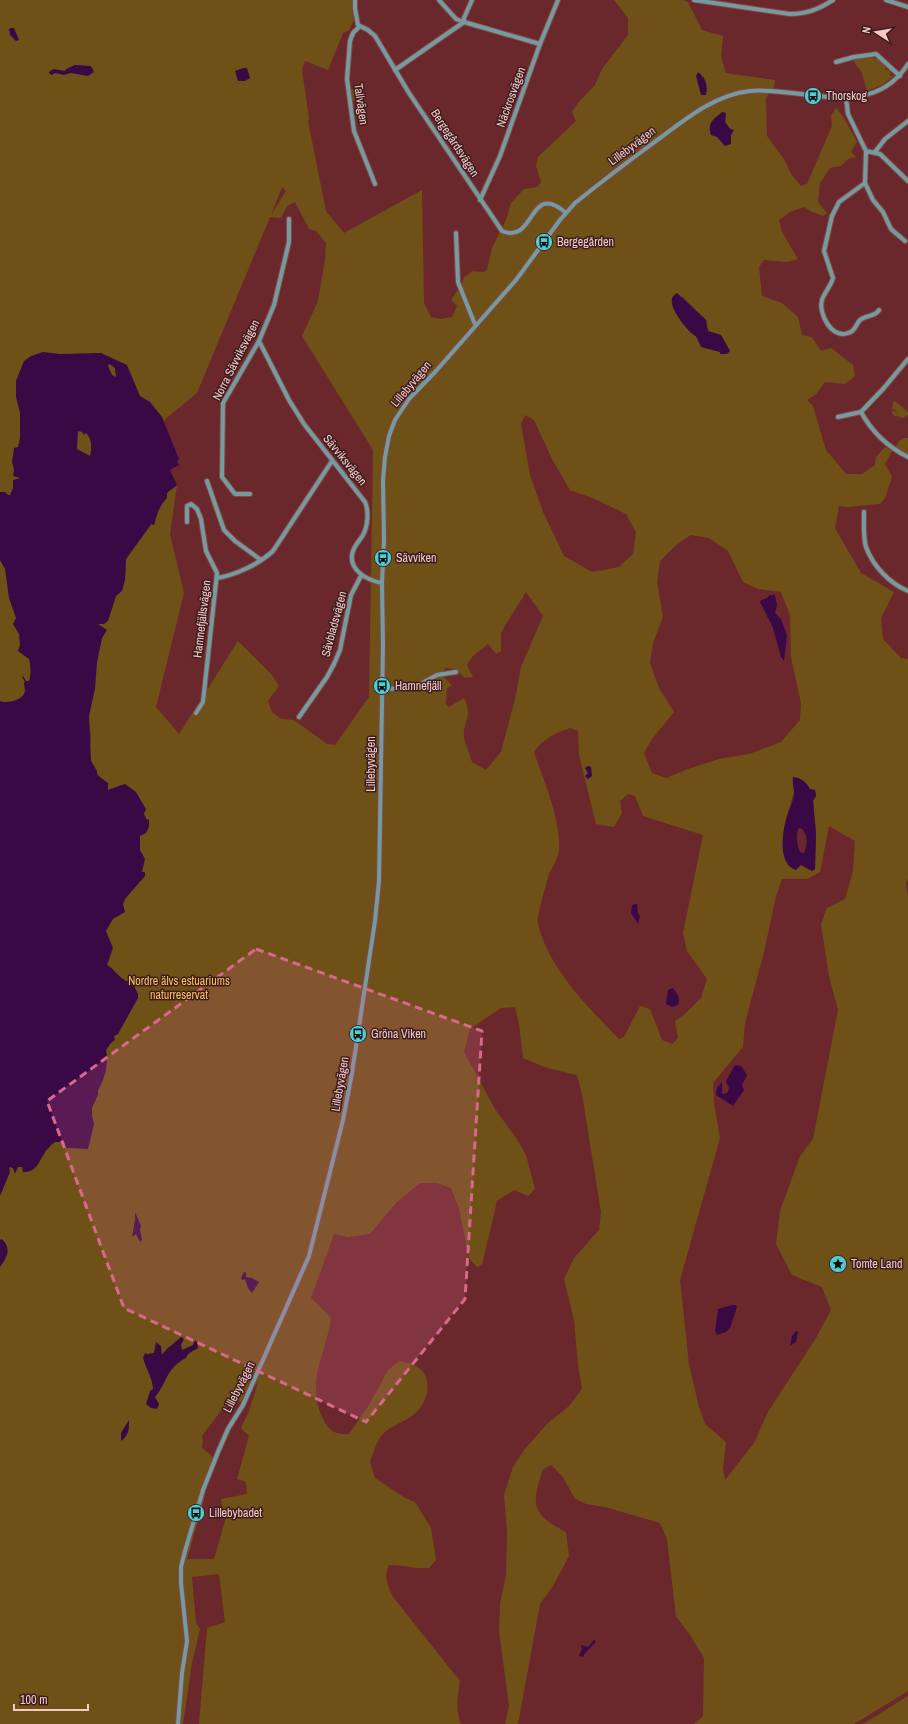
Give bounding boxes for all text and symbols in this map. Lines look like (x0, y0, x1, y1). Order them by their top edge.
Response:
north arrow (856, 12, 896, 52)
text: N (859, 25, 874, 35)
street label: Näckrosvägen (493, 65, 529, 129)
street label: Tallvägen (350, 82, 372, 126)
bus stop icon: Thorskog (803, 86, 823, 106)
place label: Thorskog (826, 88, 868, 104)
street label: Bergegårdsvägen (427, 106, 483, 180)
street label: Lillebyvägen (605, 123, 659, 169)
bus stop icon: Bergegården (534, 232, 554, 252)
place label: Bergegården (557, 234, 614, 250)
street label: Norra Sävviksvägen (209, 317, 263, 403)
street label: Lillebyvägen (387, 358, 435, 410)
street label: Sävviksvägen (320, 431, 370, 489)
bus stop icon: Sävviken (373, 548, 393, 568)
place label: Sävviken (396, 550, 436, 566)
street label: Hamnefjällsvägen (189, 579, 215, 659)
street label: Sävbladsvägen (318, 589, 350, 659)
bus stop icon: Hamnefjäll (372, 676, 392, 696)
place label: Hamnefjäll (395, 678, 441, 694)
street label: Lillebyvägen (363, 736, 379, 792)
park label: Nordre älvs estuariums naturreservat (128, 973, 230, 1003)
bus stop icon: Gröna Viken (348, 1024, 368, 1044)
place label: Gröna Viken (371, 1026, 426, 1042)
street label: Lillebyvägen (327, 1055, 353, 1113)
place icon: Tomte Land (828, 1254, 848, 1274)
place label: Tomte Land (851, 1256, 902, 1272)
street label: Lillebyvägen (219, 1359, 259, 1415)
bus stop icon: Lillebybadet (186, 1503, 206, 1523)
place label: Lillebybadet (209, 1505, 262, 1521)
scale bar (14, 1686, 88, 1712)
text: 100 m (20, 1692, 47, 1708)

